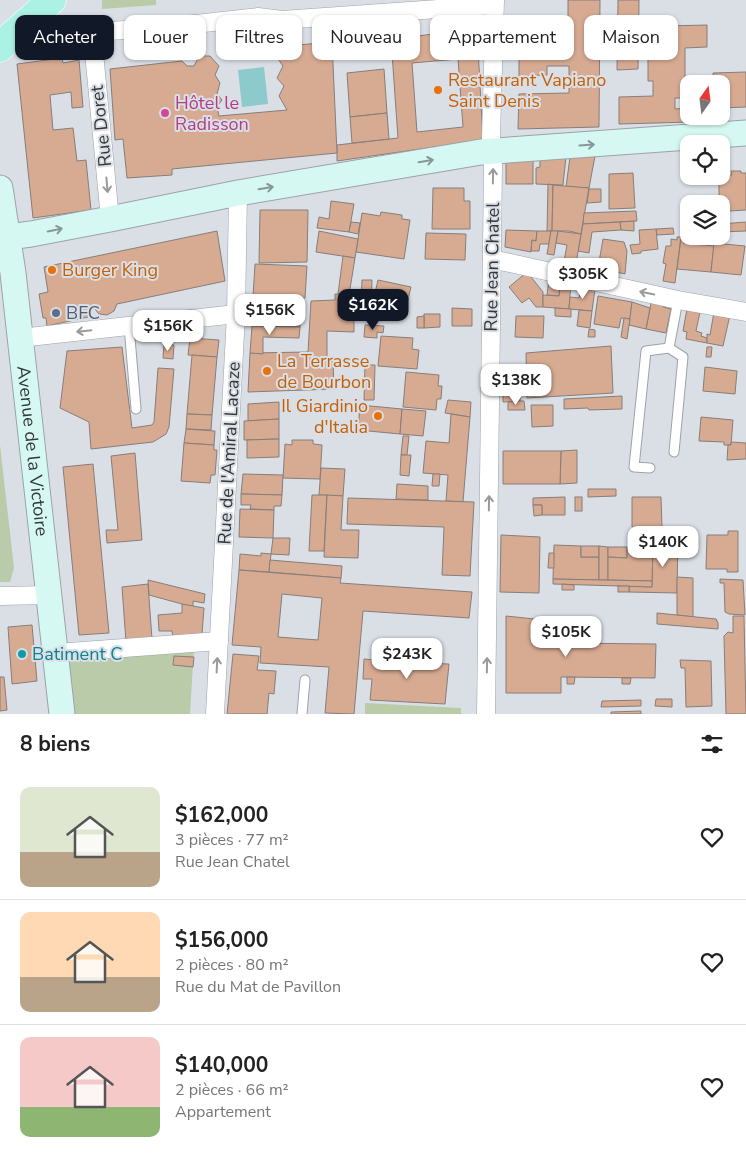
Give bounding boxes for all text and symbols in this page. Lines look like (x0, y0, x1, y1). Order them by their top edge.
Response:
chip: Acheter (15, 15, 114, 60)
chip: Louer (124, 15, 206, 60)
chip: Filtres (216, 15, 302, 60)
chip: Nouveau (312, 15, 420, 60)
chip: Appartement (430, 15, 574, 60)
chip: Maison (584, 15, 678, 60)
place label: Restaurant Vapiano Saint Denis (448, 68, 606, 113)
north arrow (680, 75, 730, 125)
map controls (680, 75, 730, 245)
street label: Rue Doret (85, 83, 117, 168)
marker: Restaurant Vapiano Saint Denis (432, 84, 444, 96)
place label: Hôtel le Radisson (175, 91, 249, 136)
marker: Hôtel le Radisson (159, 107, 171, 119)
button: locate (680, 135, 730, 185)
one-way arrow (579, 140, 595, 149)
one-way arrow (418, 156, 434, 166)
one-way arrow (488, 168, 498, 184)
one-way arrow (102, 177, 112, 193)
one-way arrow (257, 183, 273, 193)
button: layers (680, 195, 730, 245)
street label: Rue Jean Chatel (479, 202, 505, 332)
one-way arrow (46, 224, 62, 234)
place label: Burger King (62, 258, 158, 282)
pin: $305K (548, 258, 618, 300)
text: $305K (558, 263, 608, 285)
marker: Burger King (46, 264, 58, 276)
pin: $162K (338, 288, 408, 331)
one-way arrow (639, 288, 655, 297)
pin: $156K (235, 294, 305, 336)
text: $162K (348, 294, 398, 316)
text: $156K (245, 299, 295, 321)
place label: BFC (66, 301, 100, 325)
marker: BFC (50, 307, 62, 319)
pin: $156K (133, 310, 203, 352)
text: $156K (143, 315, 193, 337)
one-way arrow (76, 326, 92, 336)
place label: La Terrasse de Bourbon (277, 349, 371, 394)
street label: Rue de l'Amiral Lacaze (212, 361, 246, 545)
street label: Avenue de la Victoire (11, 364, 54, 537)
pin: $138K (481, 364, 551, 406)
marker: La Terrasse de Bourbon (261, 365, 273, 377)
text: $138K (491, 369, 541, 391)
place label: Il Giardinio d'Italia (281, 394, 368, 439)
marker: Il Giardinio d'Italia (372, 410, 384, 422)
one-way arrow (484, 495, 494, 512)
pin: $140K (628, 526, 698, 568)
text: $140K (638, 531, 688, 553)
pin: $105K (531, 616, 601, 658)
text: $105K (541, 621, 591, 643)
pin: $243K (372, 638, 442, 680)
place label: Batiment C (32, 642, 122, 666)
text: $243K (382, 643, 432, 665)
marker: Batiment C (16, 648, 28, 660)
one-way arrow (213, 658, 222, 674)
one-way arrow (482, 658, 492, 674)
text: 8 biens (20, 730, 90, 758)
icon: filters (698, 730, 726, 758)
text: $162,000 (175, 801, 268, 829)
icon: home (60, 807, 120, 867)
icon: heart (698, 823, 726, 851)
text: 3 pièces · 77 m² (175, 829, 289, 851)
text: Rue Jean Chatel (175, 851, 290, 873)
text: $156,000 (175, 926, 268, 954)
icon: home (60, 932, 120, 992)
icon: heart (698, 948, 726, 976)
text: 2 pièces · 80 m² (175, 954, 289, 976)
text: Rue du Mat de Pavillon (175, 976, 341, 998)
text: $140,000 (175, 1051, 268, 1079)
icon: home (60, 1057, 120, 1117)
icon: heart (698, 1073, 726, 1101)
text: 2 pièces · 66 m² (175, 1079, 289, 1101)
text: Appartement (175, 1101, 271, 1123)

